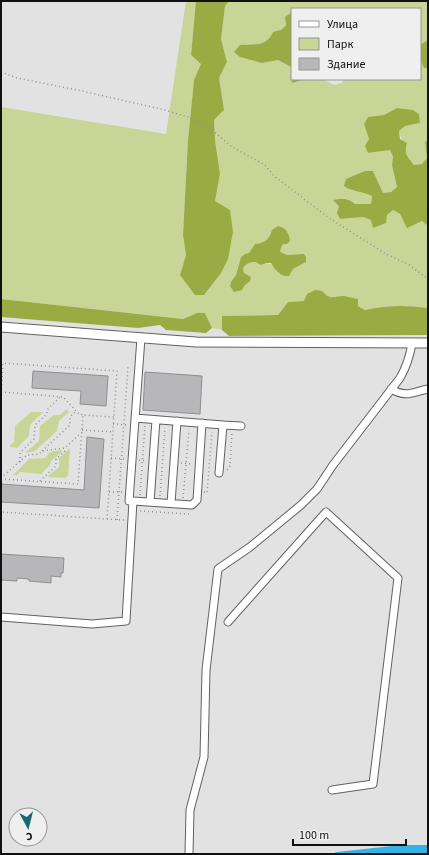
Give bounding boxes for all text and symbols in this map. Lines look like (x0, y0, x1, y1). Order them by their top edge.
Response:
legend (291, 8, 421, 80)
text: Улица (327, 16, 358, 33)
text: Парк (327, 36, 353, 53)
text: Здание (327, 56, 366, 73)
north arrow (8, 807, 48, 847)
scale bar (293, 821, 406, 847)
text: 100 m (299, 827, 329, 844)
text: С (24, 829, 33, 844)

